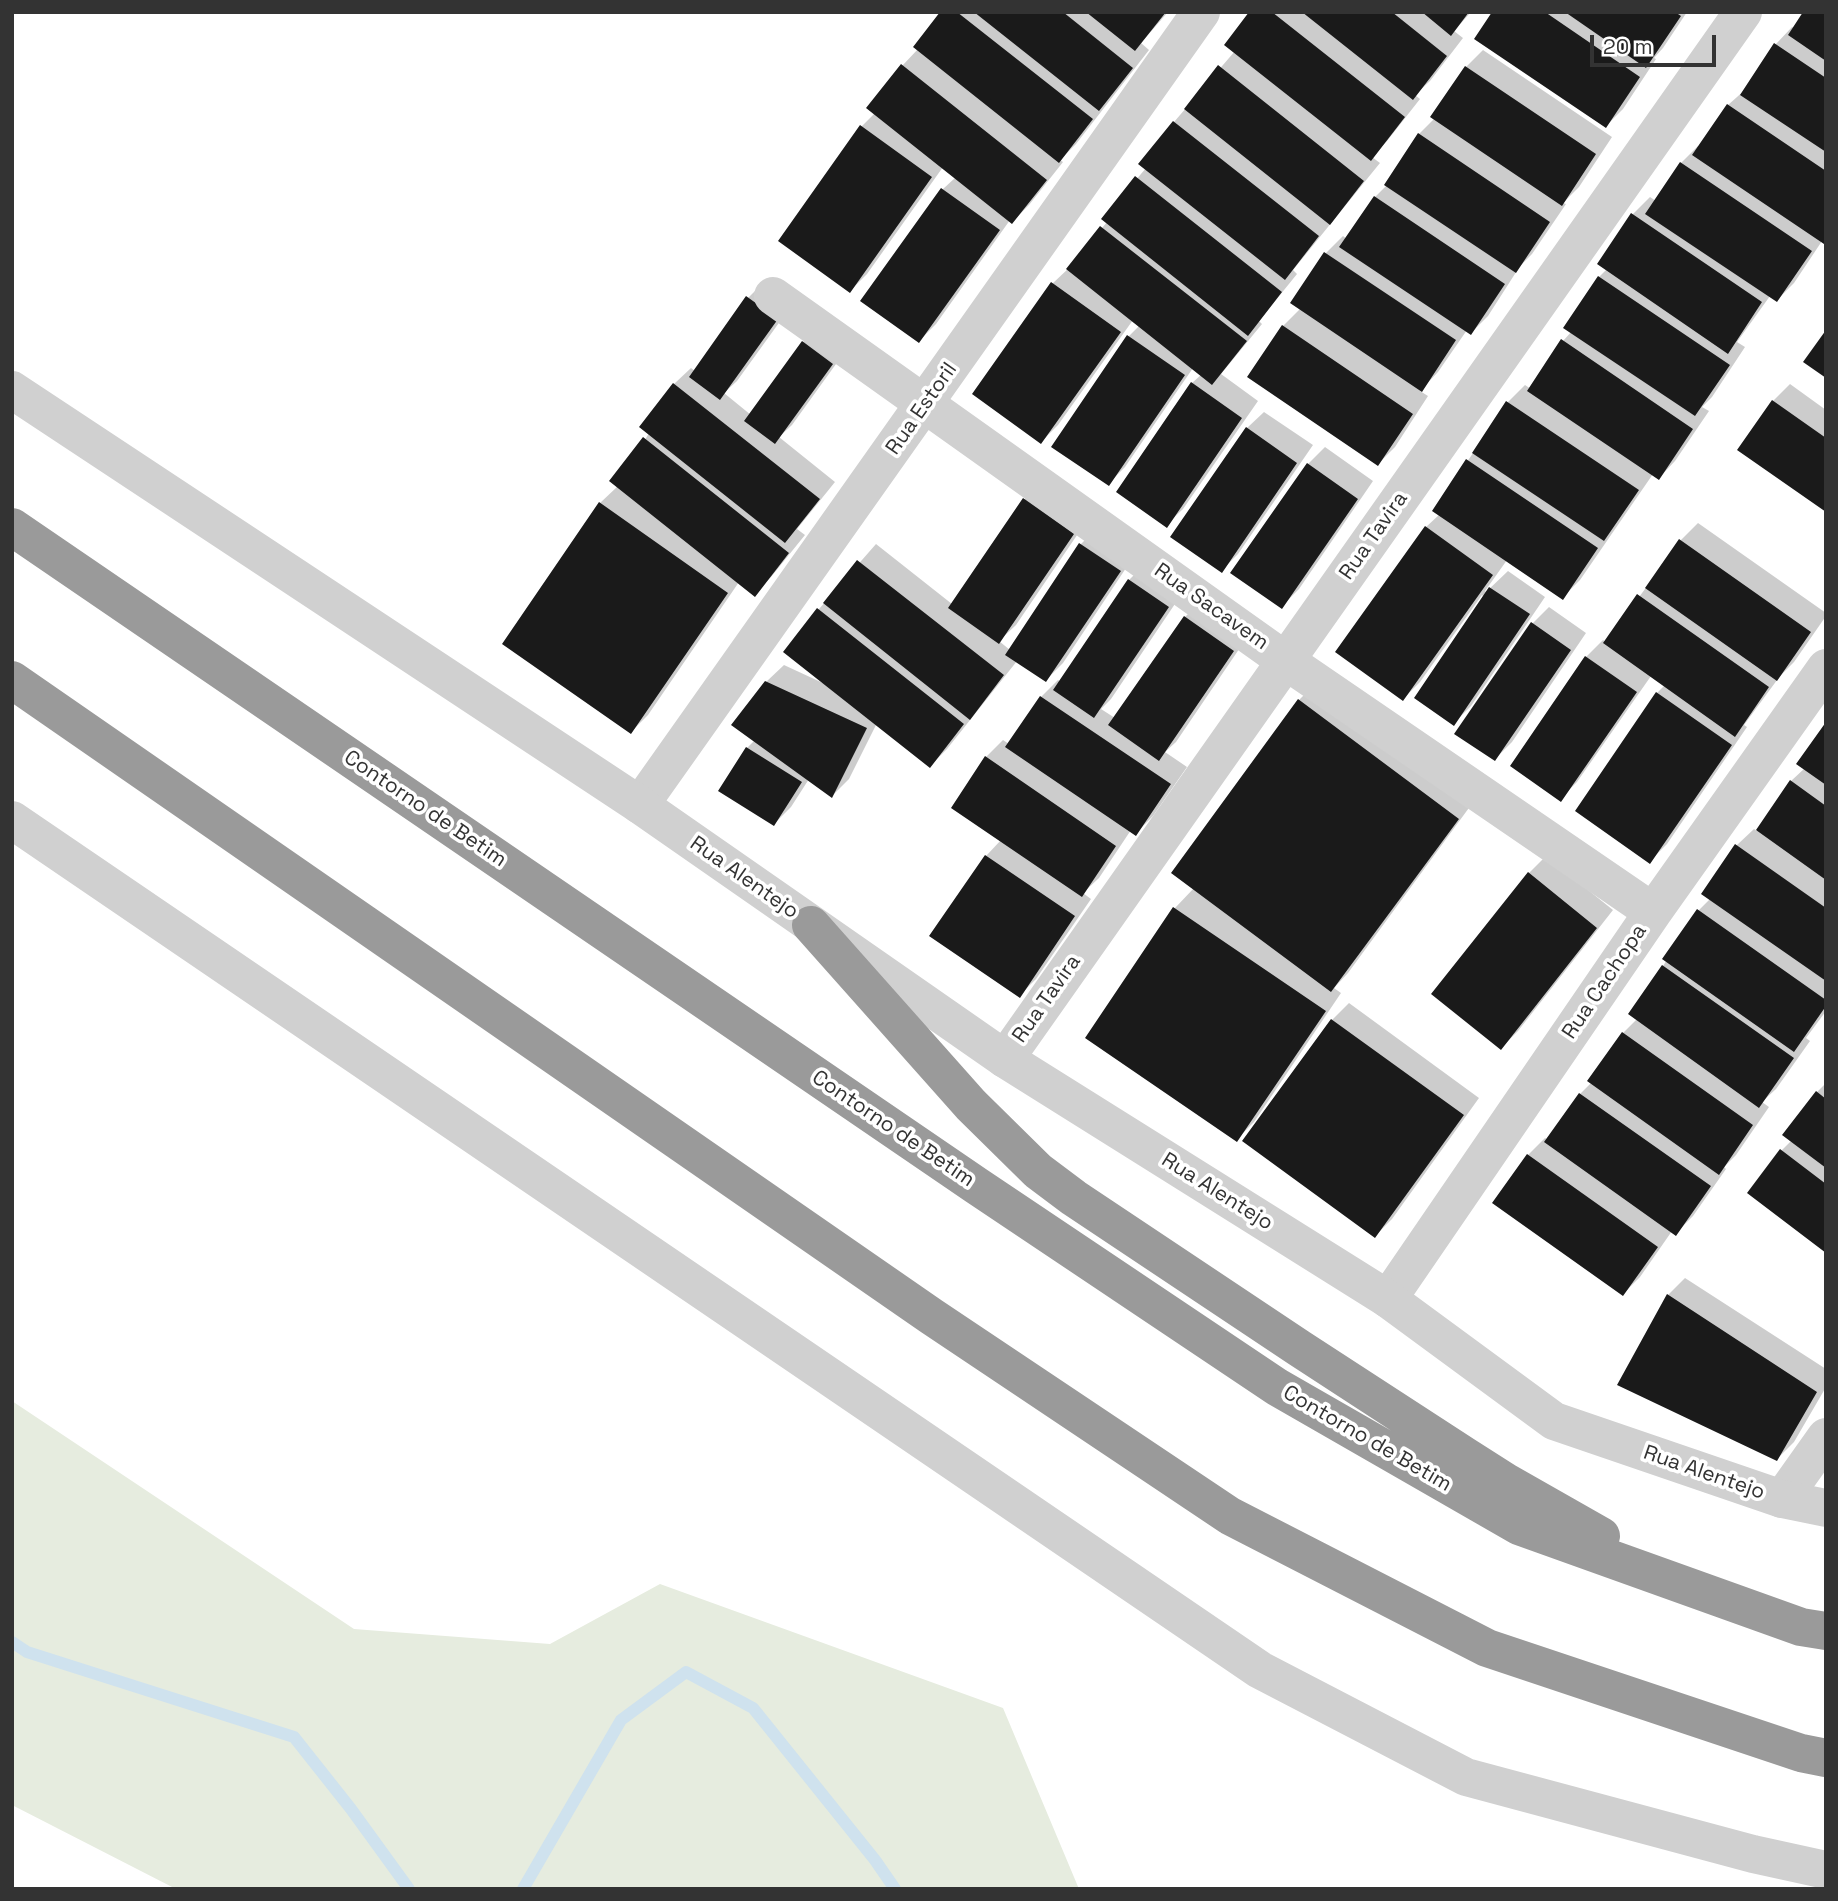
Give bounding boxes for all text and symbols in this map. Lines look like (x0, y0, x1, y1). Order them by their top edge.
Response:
scale bar (1593, 21, 1719, 65)
text: 20 m (1603, 33, 1653, 60)
street label: Rua Estoril (881, 358, 963, 460)
street label: Rua Tavira (1335, 487, 1413, 585)
street label: Rua Sacavem (1149, 558, 1273, 656)
street label: Contorno de Betim (339, 745, 511, 873)
street label: Rua Alentejo (685, 831, 803, 925)
street label: Rua Cachopa (1557, 920, 1653, 1044)
street label: Rua Tavira (1008, 950, 1086, 1048)
street label: Contorno de Betim (807, 1065, 979, 1193)
street label: Rua Alentejo (1157, 1148, 1277, 1236)
street label: Contorno de Betim (1278, 1380, 1456, 1498)
street label: Rua Alentejo (1640, 1440, 1768, 1506)

